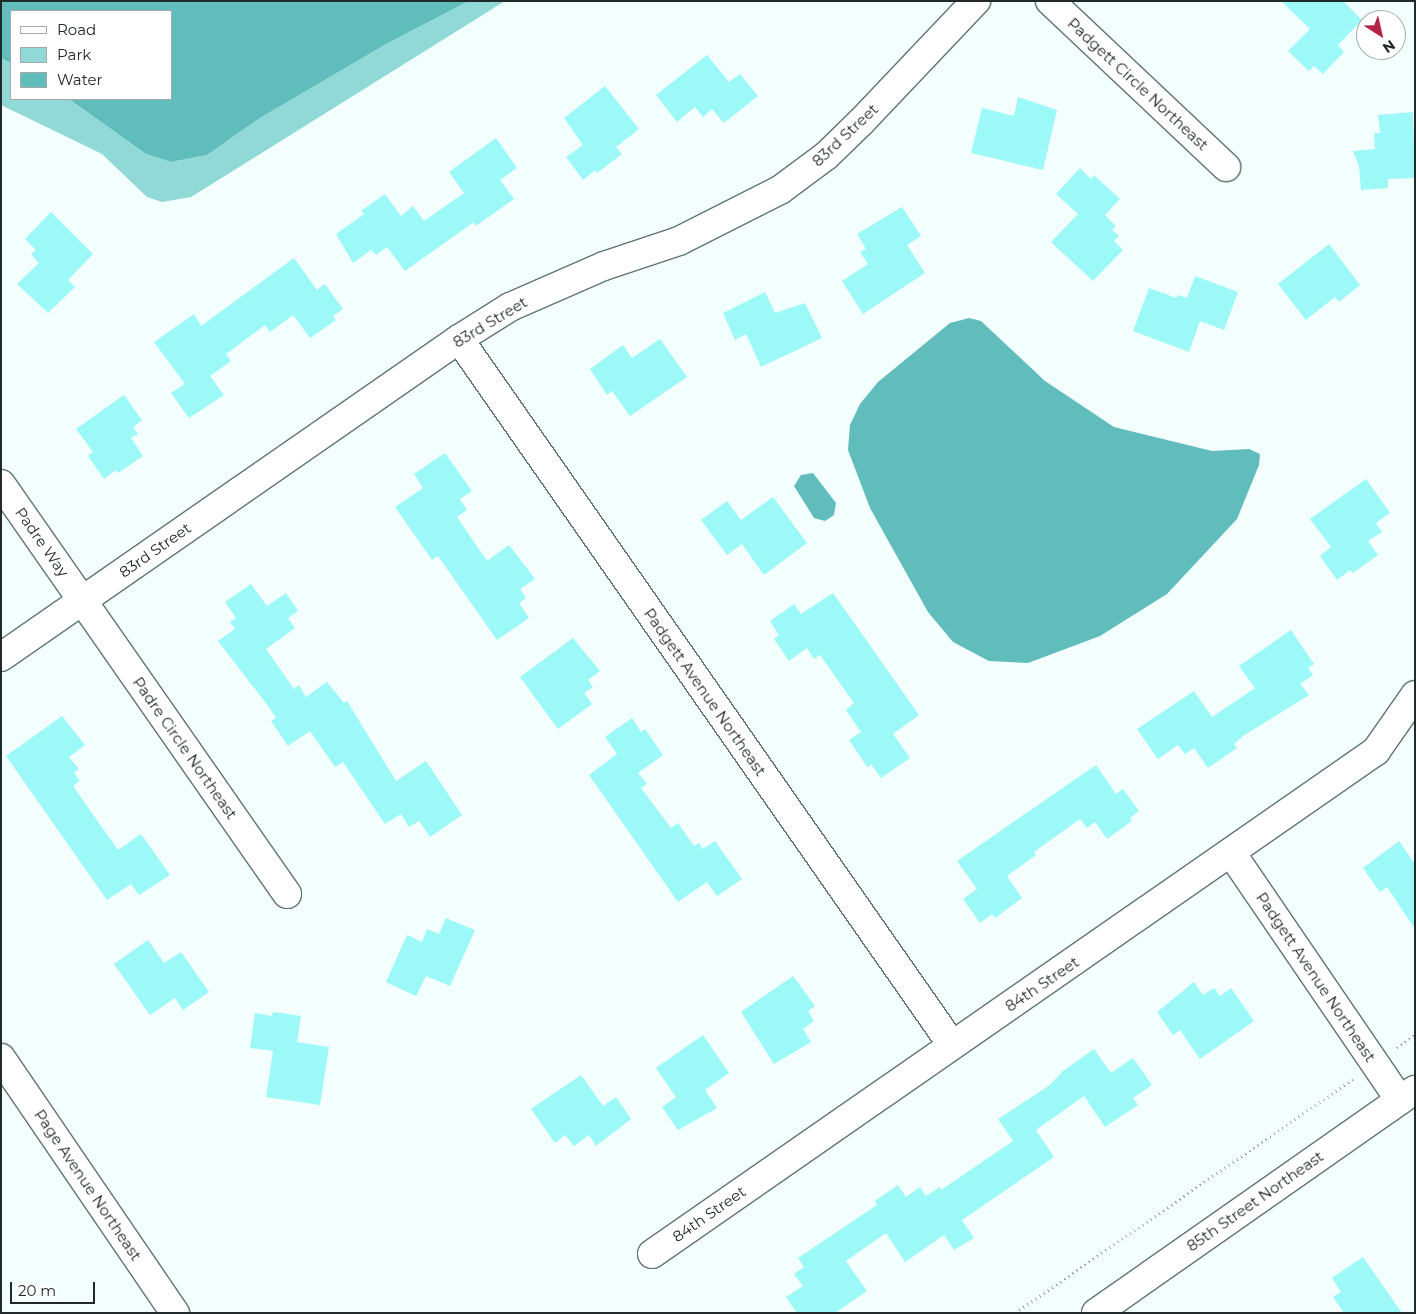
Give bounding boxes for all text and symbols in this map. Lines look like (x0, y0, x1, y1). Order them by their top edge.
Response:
legend (10, 10, 172, 100)
north arrow (1356, 10, 1406, 60)
street label: Padgett Circle Northeast (1064, 14, 1212, 154)
text: Road (57, 20, 96, 39)
text: N (1379, 36, 1399, 57)
text: Park (57, 45, 91, 64)
text: Water (57, 70, 103, 89)
street label: 83rd Street (808, 100, 882, 170)
street label: 83rd Street (450, 293, 530, 351)
street label: Padre Way (11, 504, 73, 580)
street label: 83rd Street (116, 519, 194, 581)
street label: Padgett Avenue Northeast (640, 605, 770, 779)
street label: Padre Circle Northeast (129, 673, 241, 823)
street label: Padgett Avenue Northeast (1252, 889, 1380, 1065)
street label: 84th Street (1002, 953, 1082, 1015)
street label: Page Avenue Northeast (31, 1106, 145, 1264)
street label: 85th Street Northeast (1183, 1147, 1327, 1255)
street label: 84th Street (669, 1182, 749, 1246)
scale bar (12, 1272, 98, 1304)
text: 20 m (18, 1281, 56, 1300)

